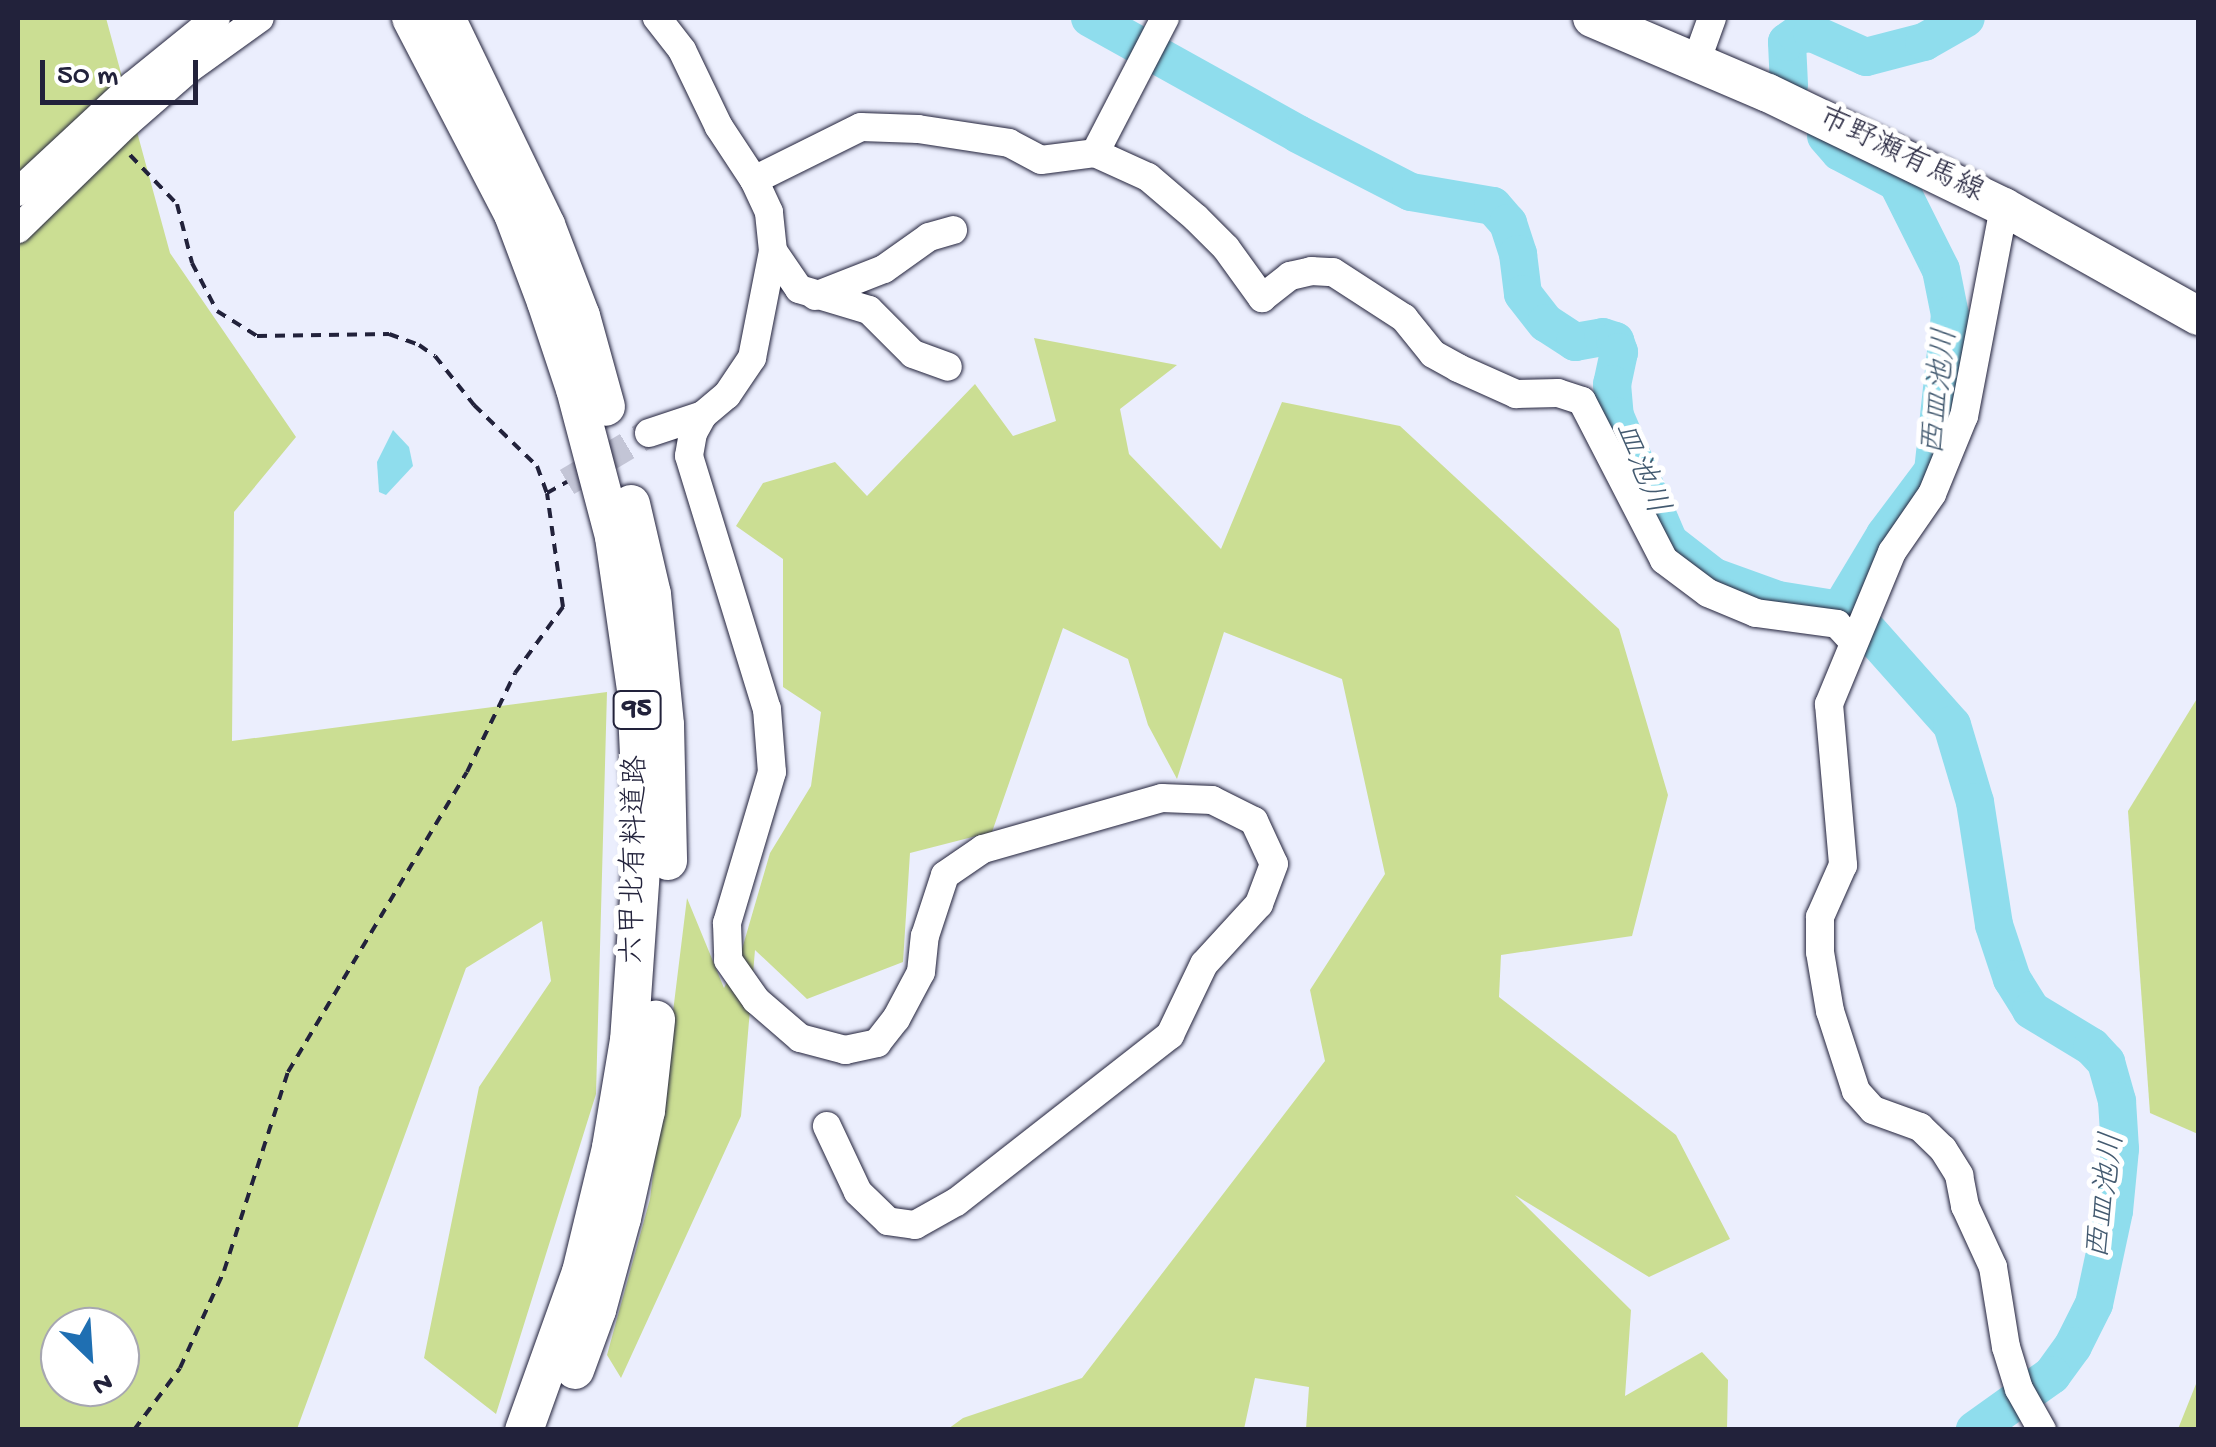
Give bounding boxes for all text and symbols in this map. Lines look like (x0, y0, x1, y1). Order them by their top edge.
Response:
scale bar (45, 40, 202, 102)
text: 50 m (57, 60, 118, 95)
street label: 市野瀬有馬線 (1811, 101, 1989, 213)
water label: 西皿池川 (1916, 326, 1968, 458)
water label: 皿池川 (1603, 417, 1675, 521)
road number: 95 (612, 687, 662, 733)
street label: 六甲北有料道路 (617, 755, 657, 965)
water label: 西皿池川 (2081, 1130, 2135, 1262)
north arrow (40, 1307, 140, 1407)
text: N (87, 1364, 117, 1402)

